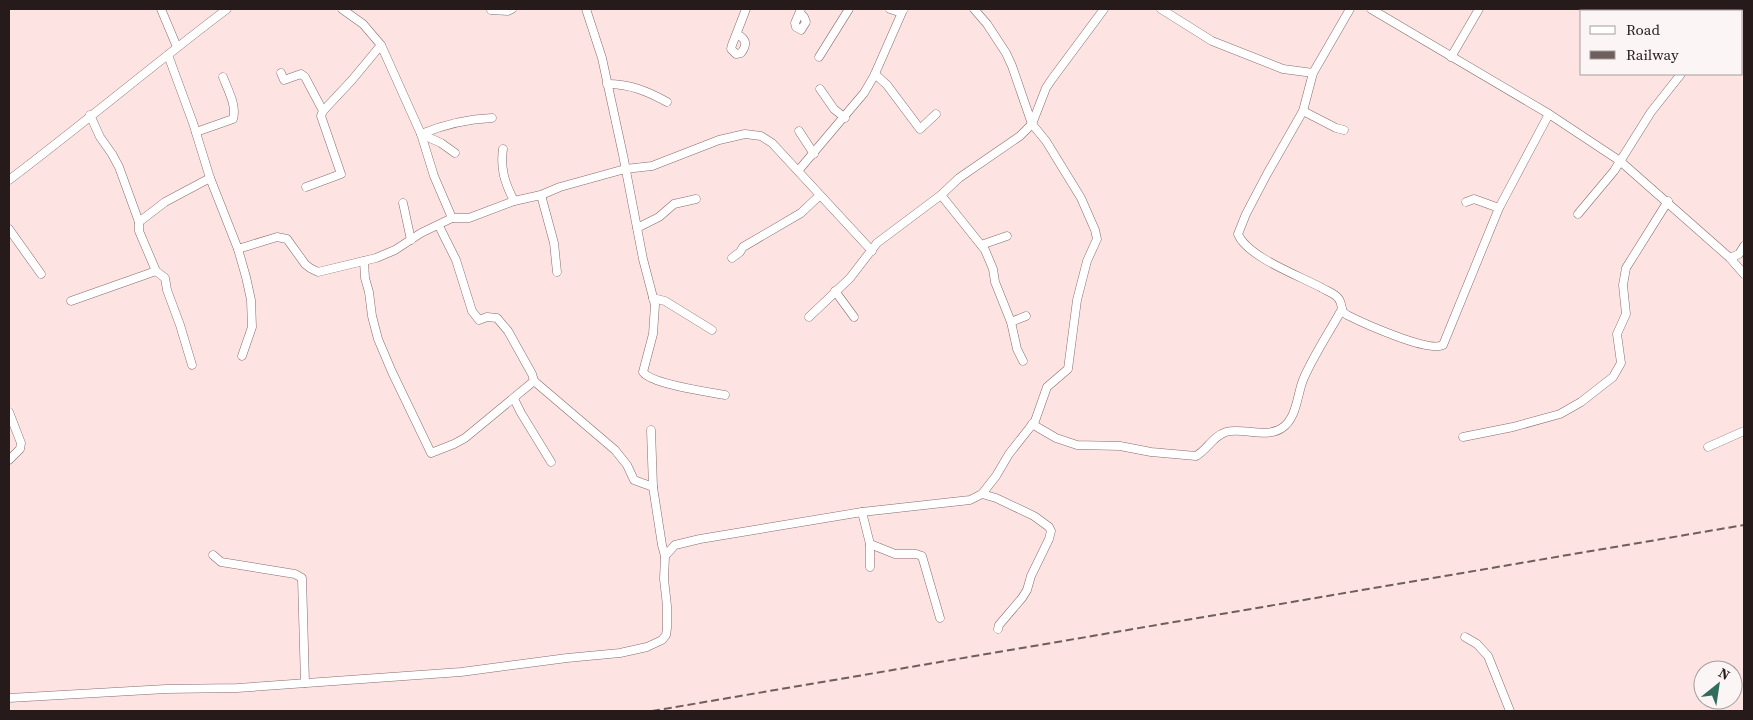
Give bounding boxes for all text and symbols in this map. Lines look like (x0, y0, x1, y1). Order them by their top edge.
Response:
legend (1580, 10, 1743, 75)
text: Road (1626, 19, 1660, 40)
text: Railway (1626, 44, 1679, 65)
north arrow (1693, 660, 1743, 710)
text: N (1715, 663, 1734, 685)

